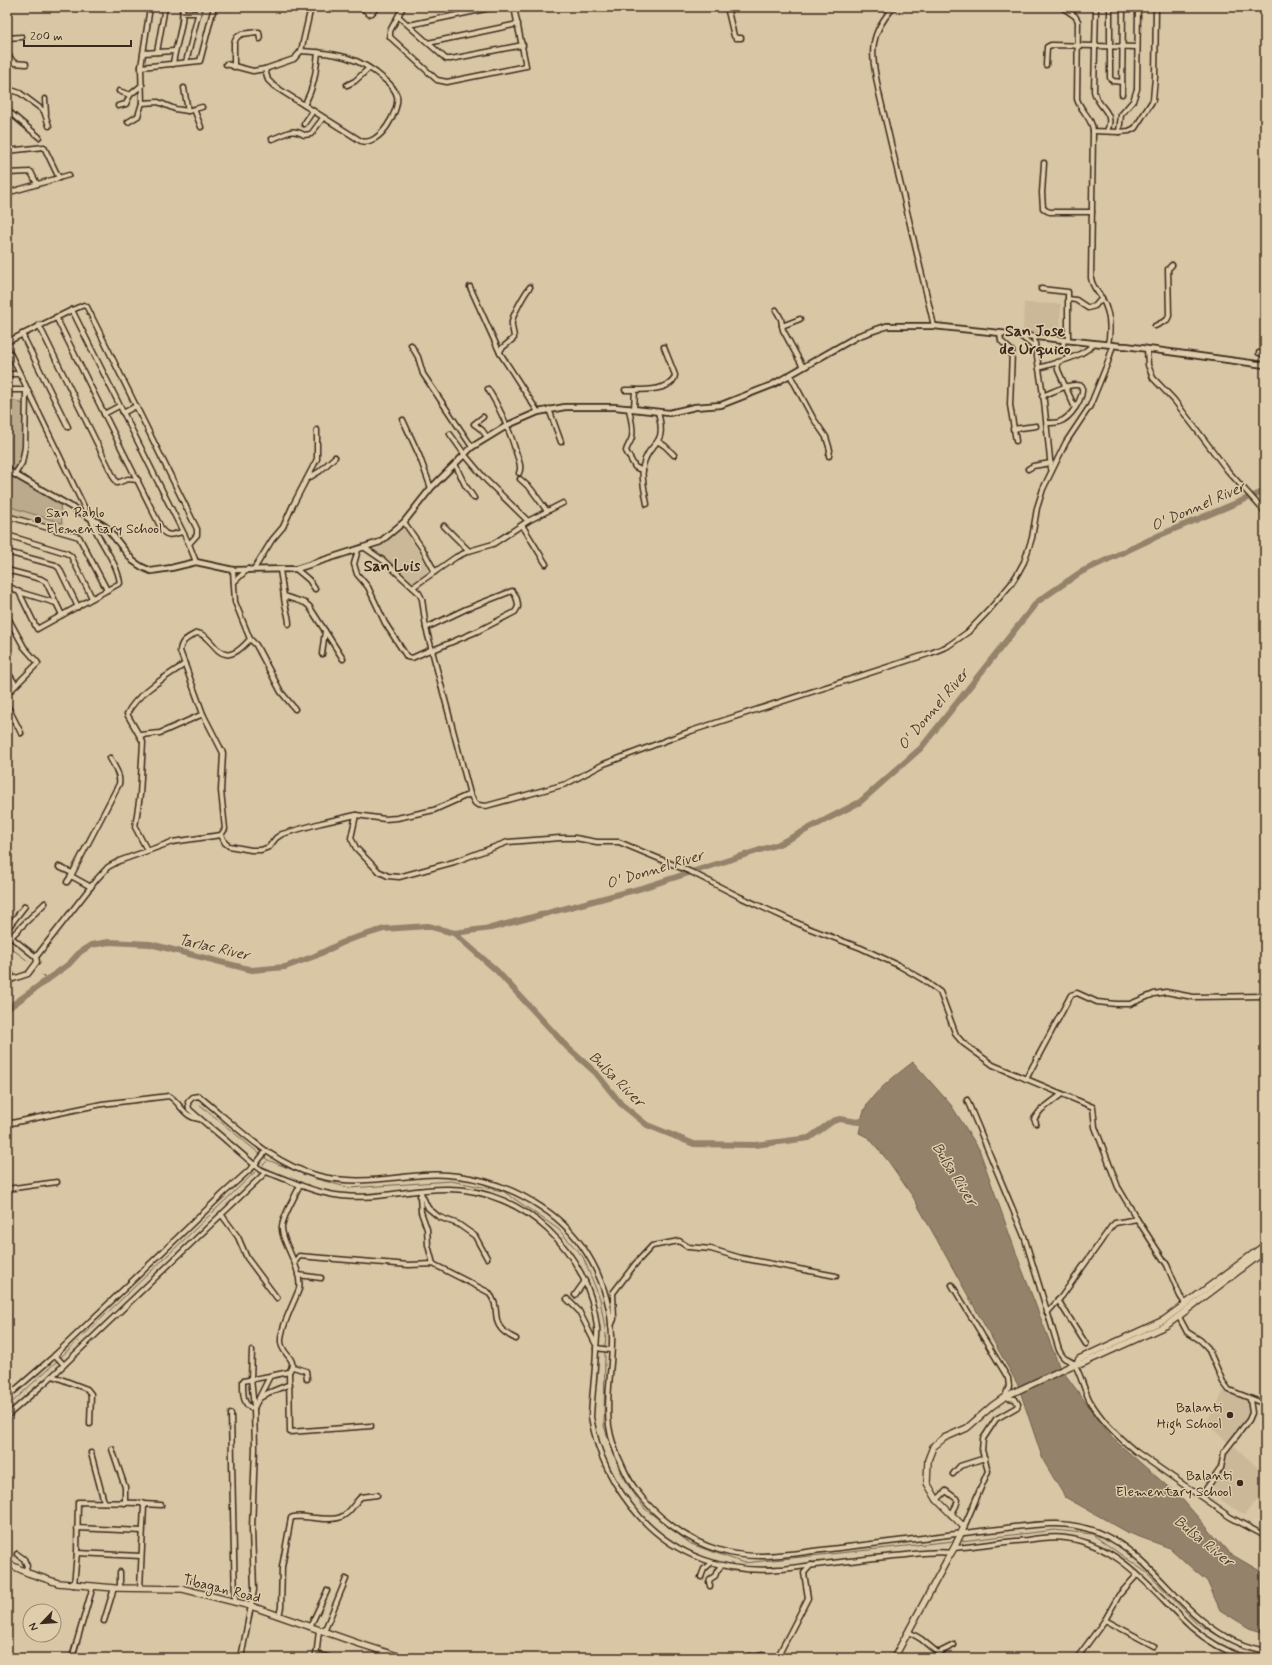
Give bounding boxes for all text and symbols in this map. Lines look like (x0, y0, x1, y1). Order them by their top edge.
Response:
scale bar (24, 22, 131, 48)
text: 200 m (30, 29, 63, 45)
district label: San Jose de Urquico (1000, 321, 1071, 360)
water label: O' Donnel River (1148, 477, 1250, 537)
place label: San Pablo Elementary School (46, 504, 162, 538)
marker: San Pablo Elementary School (33, 515, 43, 525)
district label: San Luis (364, 556, 421, 577)
water label: O' Donnel River (894, 663, 975, 755)
water label: O' Donnel River (604, 845, 708, 894)
water label: Tarlac River (176, 930, 253, 966)
water label: Bulsa River (584, 1047, 650, 1113)
water label: Bulsa River (927, 1139, 983, 1212)
place label: Balanti High School (1157, 1399, 1222, 1435)
marker: Balanti High School (1225, 1410, 1235, 1420)
place label: Balanti Elementary School (1116, 1467, 1232, 1501)
marker: Balanti Elementary School (1235, 1478, 1245, 1488)
water label: Bulsa River (1169, 1512, 1239, 1573)
street label: Tibagan Road (181, 1571, 262, 1608)
north arrow (22, 1603, 62, 1643)
text: N (26, 1621, 42, 1633)

